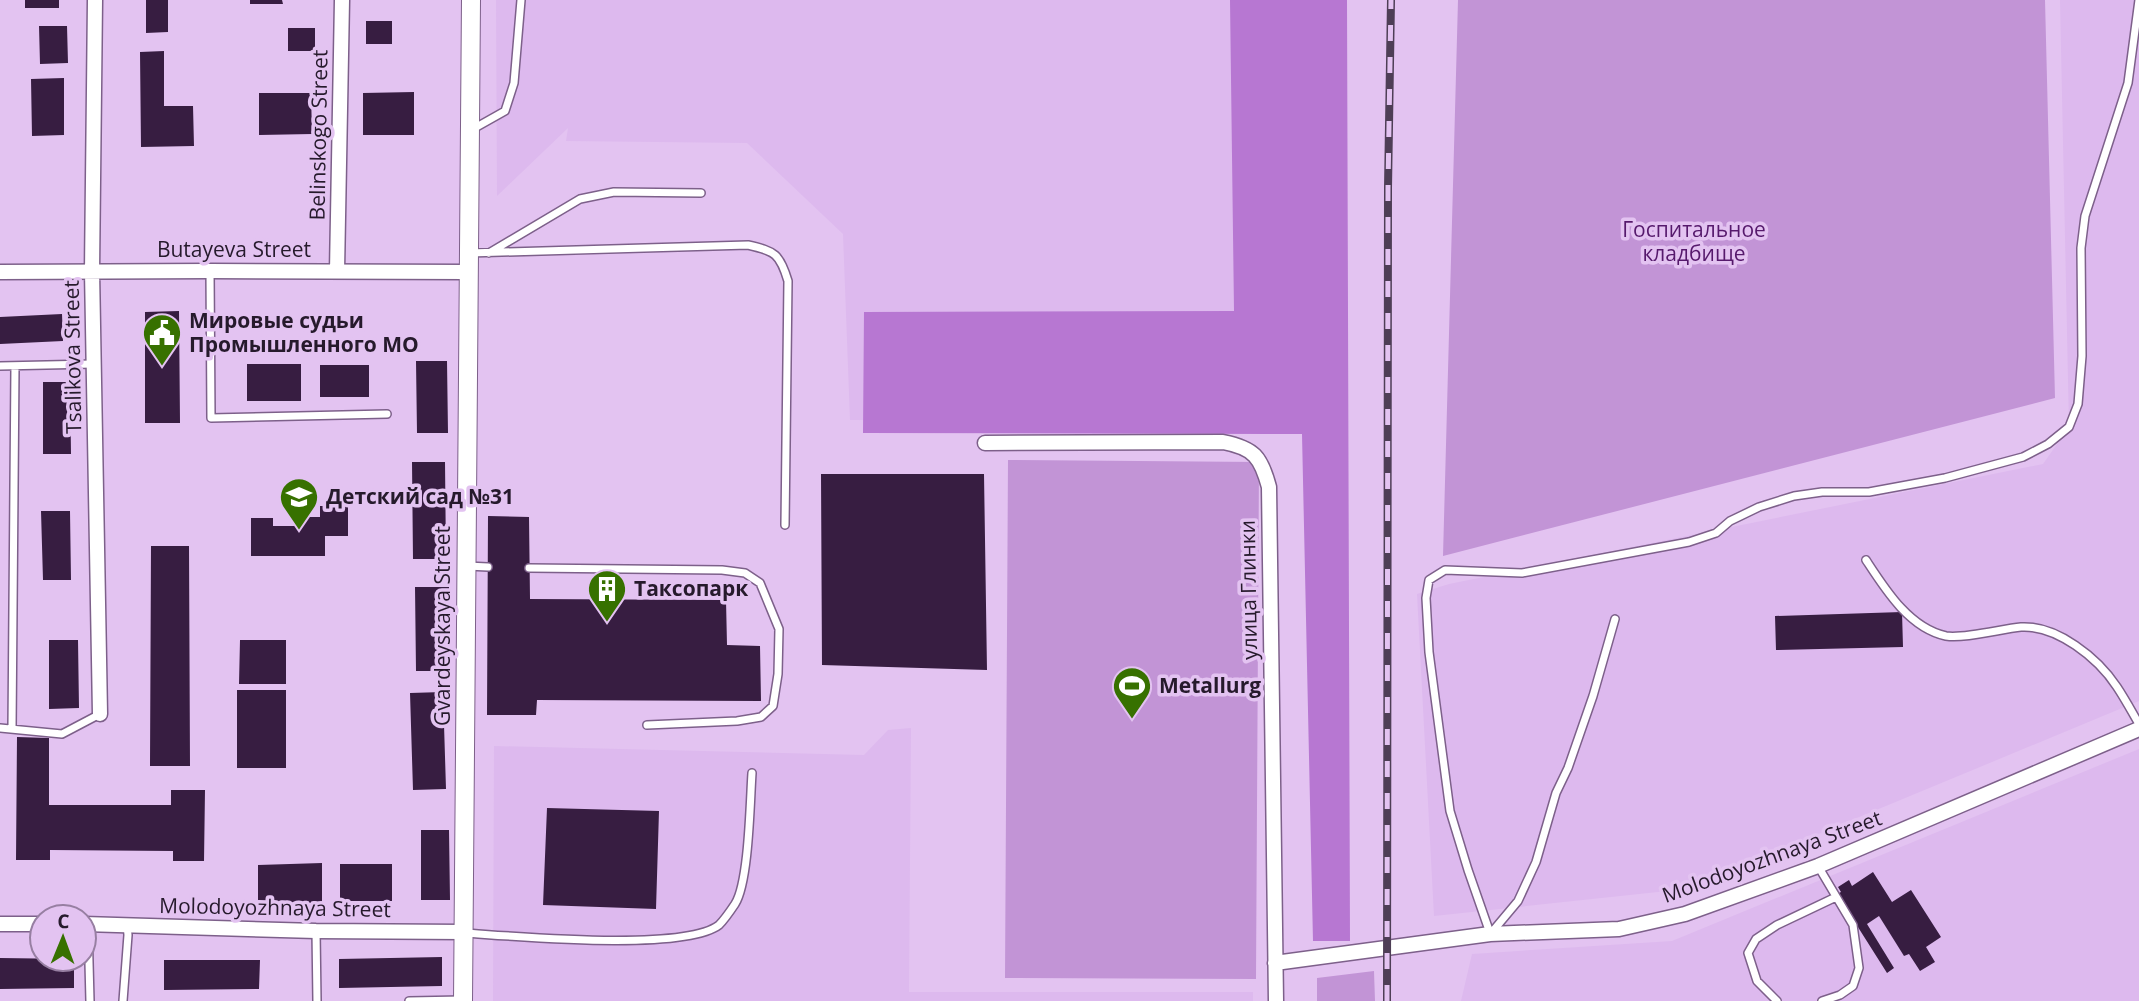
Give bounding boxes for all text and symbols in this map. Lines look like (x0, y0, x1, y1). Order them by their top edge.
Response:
street label: Belinskogo Street (303, 49, 333, 221)
park label: Госпитальное кладбище (1622, 215, 1766, 267)
street label: Butayeva Street (157, 235, 311, 263)
street label: Tsalikova Street (57, 280, 87, 434)
place label: Мировые судьи Промышленного МО (189, 306, 419, 358)
public building icon: Мировые судьи Промышленного МО (141, 312, 183, 367)
school or university icon: Детский сад №31 (278, 476, 320, 531)
place label: Детский сад №31 (326, 482, 514, 510)
street label: улица Глинки (1233, 520, 1263, 660)
street label: Gvardeyskaya Street (428, 526, 456, 726)
building icon: Таксопарк (586, 568, 628, 623)
place label: Таксопарк (634, 574, 748, 602)
sports icon: Metallurg (1111, 665, 1153, 720)
place label: Metallurg (1159, 671, 1261, 699)
street label: Molodoyozhnaya Street (1658, 803, 1885, 909)
street label: Molodoyozhnaya Street (159, 891, 391, 923)
north arrow (28, 903, 98, 973)
text: С (57, 908, 70, 934)

